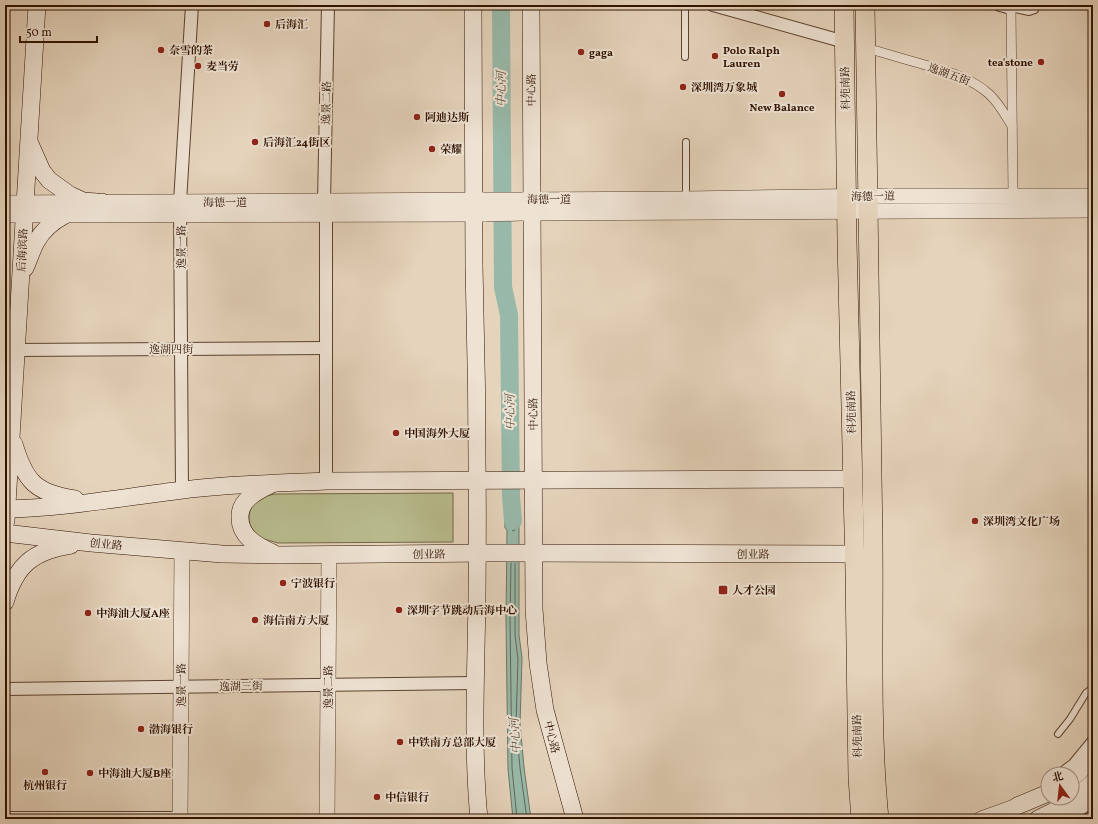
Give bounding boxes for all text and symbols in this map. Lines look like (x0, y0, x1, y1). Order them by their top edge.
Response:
scale bar (20, 18, 97, 44)
place label: 后海汇 (275, 18, 308, 33)
marker: 后海汇 (262, 19, 272, 29)
text: 50 m (26, 25, 52, 41)
place label: 奈雪的茶 (169, 44, 213, 59)
place label: Polo Ralph Lauren (723, 44, 780, 72)
marker: 奈雪的茶 (156, 45, 166, 55)
place label: gaga (589, 46, 613, 61)
marker: gaga (576, 47, 586, 57)
marker: Polo Ralph Lauren (710, 51, 720, 61)
place label: tea'stone (988, 56, 1033, 71)
marker: tea'stone (1036, 57, 1046, 67)
place label: 麦当劳 (206, 60, 239, 75)
marker: 麦当劳 (193, 61, 203, 71)
street label: 逸湖五街 (925, 61, 972, 90)
street label: 科苑南路 (839, 66, 854, 110)
water label: 中心河 (494, 69, 510, 107)
street label: 中心路 (525, 74, 540, 107)
street label: 逸景二路 (320, 81, 335, 125)
place label: 深圳湾万象城 (691, 81, 758, 96)
marker: 深圳湾万象城 (678, 82, 688, 92)
marker: New Balance (777, 89, 787, 99)
place label: New Balance (749, 101, 815, 116)
place label: 阿迪达斯 (425, 111, 470, 126)
marker: 阿迪达斯 (412, 112, 422, 122)
place label: 后海汇24街区 (263, 136, 330, 151)
marker: 后海汇24街区 (250, 137, 260, 147)
place label: 荣耀 (440, 143, 462, 158)
marker: 荣耀 (427, 144, 437, 154)
street label: 海德一道 (851, 190, 895, 205)
street label: 海德一道 (527, 193, 571, 208)
street label: 海德一道 (203, 196, 247, 211)
street label: 逸景一路 (175, 225, 190, 269)
street label: 后海滨路 (15, 228, 32, 272)
street label: 逸湖四街 (149, 343, 193, 358)
street label: 科苑南路 (845, 390, 860, 434)
water label: 中心河 (503, 392, 519, 430)
street label: 中心路 (527, 397, 542, 431)
place label: 中国海外大厦 (404, 427, 470, 442)
marker: 中国海外大厦 (391, 428, 401, 438)
place label: 深圳湾文化广场 (983, 515, 1060, 530)
marker: 深圳湾文化广场 (970, 516, 980, 526)
street label: 创业路 (89, 537, 123, 554)
street label: 创业路 (412, 548, 446, 563)
street label: 创业路 (737, 548, 770, 563)
place label: 宁波银行 (291, 577, 335, 592)
marker: 宁波银行 (278, 578, 288, 588)
marker: 人才公园 (717, 584, 729, 596)
place label: 人才公园 (732, 584, 776, 599)
place label: 深圳字节跳动后海中心 (407, 604, 517, 619)
marker: 深圳字节跳动后海中心 (394, 605, 404, 615)
place label: 中海油大厦A座 (96, 607, 170, 622)
marker: 中海油大厦A座 (83, 608, 93, 618)
place label: 海信南方大厦 (263, 614, 329, 629)
marker: 海信南方大厦 (250, 615, 260, 625)
street label: 逸景一路 (175, 663, 190, 707)
street label: 逸景二路 (322, 665, 337, 709)
street label: 逸湖三街 (219, 680, 263, 695)
street label: 科苑南路 (851, 714, 866, 758)
water label: 中心河 (507, 715, 525, 754)
street label: 中心路 (539, 720, 562, 755)
place label: 渤海银行 (149, 723, 193, 738)
marker: 渤海银行 (136, 724, 146, 734)
place label: 中铁南方总部大厦 (408, 736, 496, 751)
marker: 中铁南方总部大厦 (395, 737, 405, 747)
north arrow (1040, 766, 1080, 806)
marker: 杭州银行 (40, 767, 50, 777)
place label: 中海油大厦B座 (98, 767, 171, 782)
marker: 中海油大厦B座 (85, 768, 95, 778)
text: 北 (1051, 769, 1065, 786)
place label: 杭州银行 (23, 779, 67, 794)
place label: 中信银行 (385, 791, 429, 806)
marker: 中信银行 (372, 792, 382, 802)

